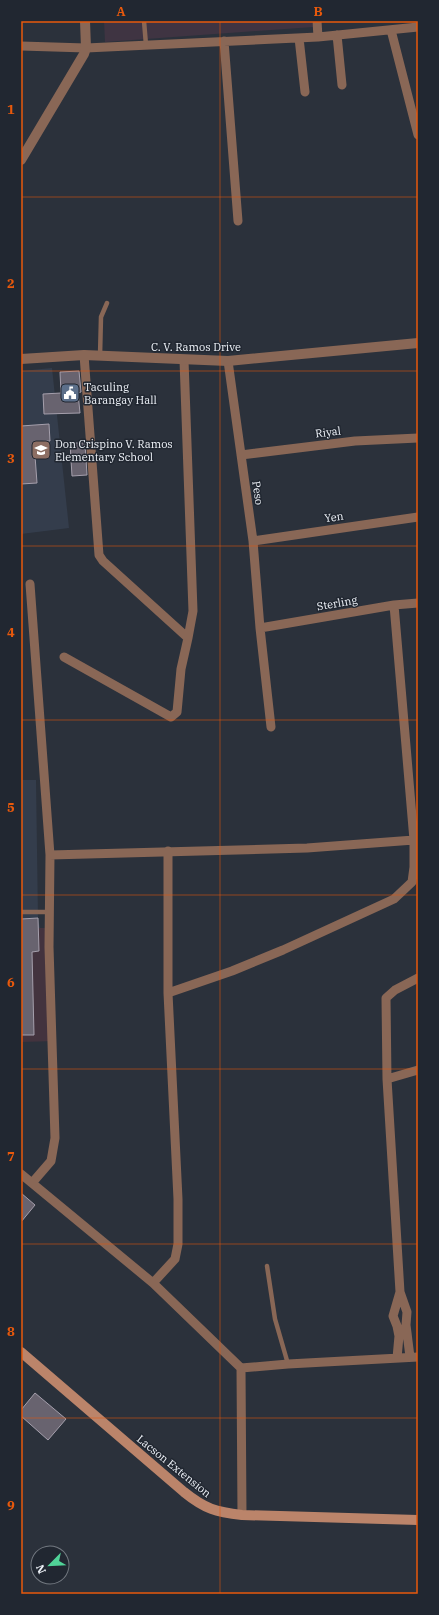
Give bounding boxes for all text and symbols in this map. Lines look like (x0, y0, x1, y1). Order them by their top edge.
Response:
text: A (116, 3, 126, 20)
text: B (313, 3, 323, 20)
text: 1 (7, 101, 15, 118)
text: 2 (7, 275, 15, 292)
street label: C. V. Ramos Drive (151, 340, 241, 354)
place label: Taculing Barangay Hall (84, 380, 157, 407)
public building icon: Taculing Barangay Hall (59, 382, 81, 404)
street label: Riyal (314, 423, 342, 441)
place label: Don Crispino V. Ramos Elementary School (55, 437, 173, 464)
school or university icon: Don Crispino V. Ramos Elementary School (30, 439, 52, 461)
text: 3 (7, 450, 15, 467)
street label: Peso (249, 480, 267, 506)
street label: Yen (324, 509, 344, 525)
street label: Sterling (316, 593, 358, 613)
text: 4 (7, 624, 15, 641)
text: 5 (7, 799, 15, 816)
text: 6 (7, 974, 15, 991)
text: 7 (7, 1148, 15, 1165)
text: 8 (7, 1323, 15, 1340)
street label: Lacson Extension (134, 1432, 214, 1500)
text: 9 (7, 1497, 15, 1514)
north arrow (30, 1545, 70, 1585)
text: N (33, 1562, 49, 1576)

